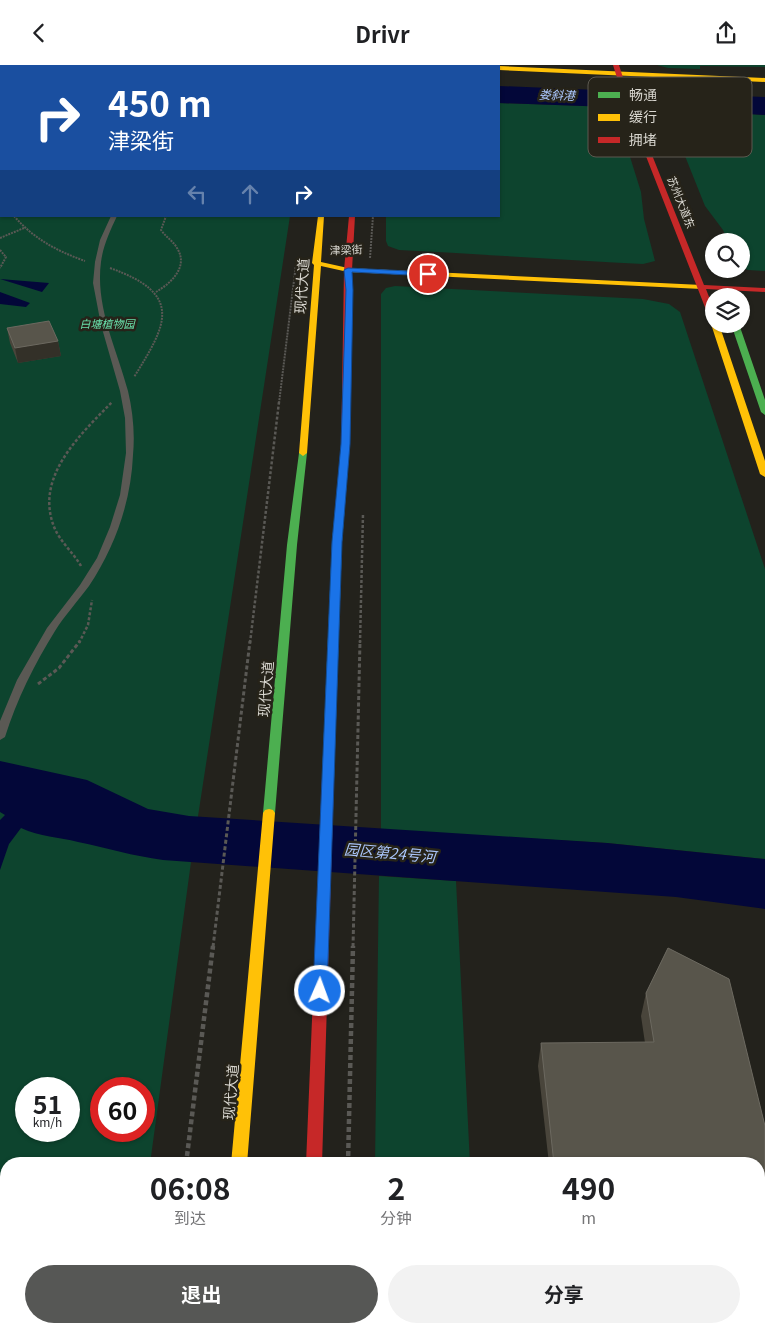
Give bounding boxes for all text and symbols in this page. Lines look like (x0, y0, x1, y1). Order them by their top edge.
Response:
text: Drivr (355, 17, 410, 49)
icon: back (25, 19, 53, 47)
icon: share (712, 19, 740, 47)
text: 450 m (108, 76, 212, 127)
legend (588, 77, 752, 157)
text: 畅通 (629, 84, 657, 104)
icon: right (25, 85, 90, 150)
water label: 娄斜港 (539, 85, 577, 103)
text: 缓行 (629, 106, 657, 126)
text: 津梁街 (108, 123, 174, 155)
text: 拥堵 (629, 129, 657, 149)
street label: 苏州大道东 (664, 174, 700, 230)
icon: left (183, 180, 211, 208)
icon: ahead (236, 180, 264, 208)
icon: right (289, 180, 317, 208)
map controls (705, 233, 750, 333)
button: search (705, 233, 750, 278)
street label: 津梁街 (329, 240, 363, 258)
pin (407, 253, 449, 295)
street label: 现代大道 (289, 257, 313, 315)
icon: arrive (414, 260, 442, 288)
button: layers (705, 288, 750, 333)
park label: 白塘植物园 (80, 315, 136, 331)
street label: 现代大道 (253, 660, 277, 718)
water label: 园区第24号河 (343, 838, 440, 867)
position arrow (293, 964, 345, 1016)
street label: 现代大道 (218, 1063, 242, 1121)
speed limit sign: 60 (90, 1077, 155, 1142)
text: 51 (33, 1085, 62, 1121)
text: km/h (33, 1113, 62, 1130)
text: 06:08 (150, 1165, 230, 1209)
text: 2 (387, 1165, 405, 1209)
text: 490 (562, 1165, 615, 1209)
text: 到达 (174, 1205, 206, 1229)
text: 分钟 (380, 1205, 412, 1229)
text: m (581, 1205, 596, 1229)
button: 退出 (25, 1265, 378, 1323)
button: 分享 (388, 1265, 740, 1323)

